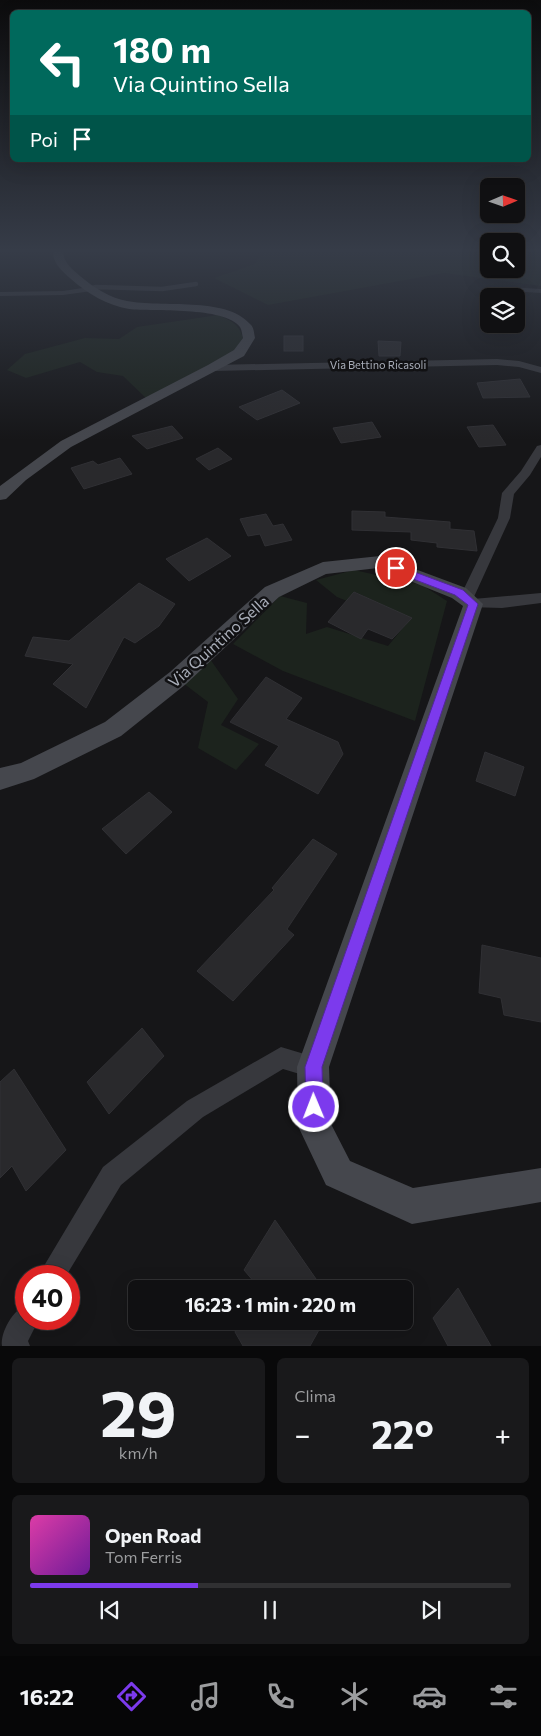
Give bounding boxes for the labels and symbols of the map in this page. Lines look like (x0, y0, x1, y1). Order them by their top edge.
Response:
north arrow (480, 178, 525, 222)
street label: Via Bettino Ricasoli (330, 358, 426, 371)
pin (375, 547, 417, 589)
street label: Via Quintino Sella (164, 591, 272, 691)
position arrow (287, 1080, 339, 1132)
speed limit sign: 40 (15, 1265, 80, 1330)

